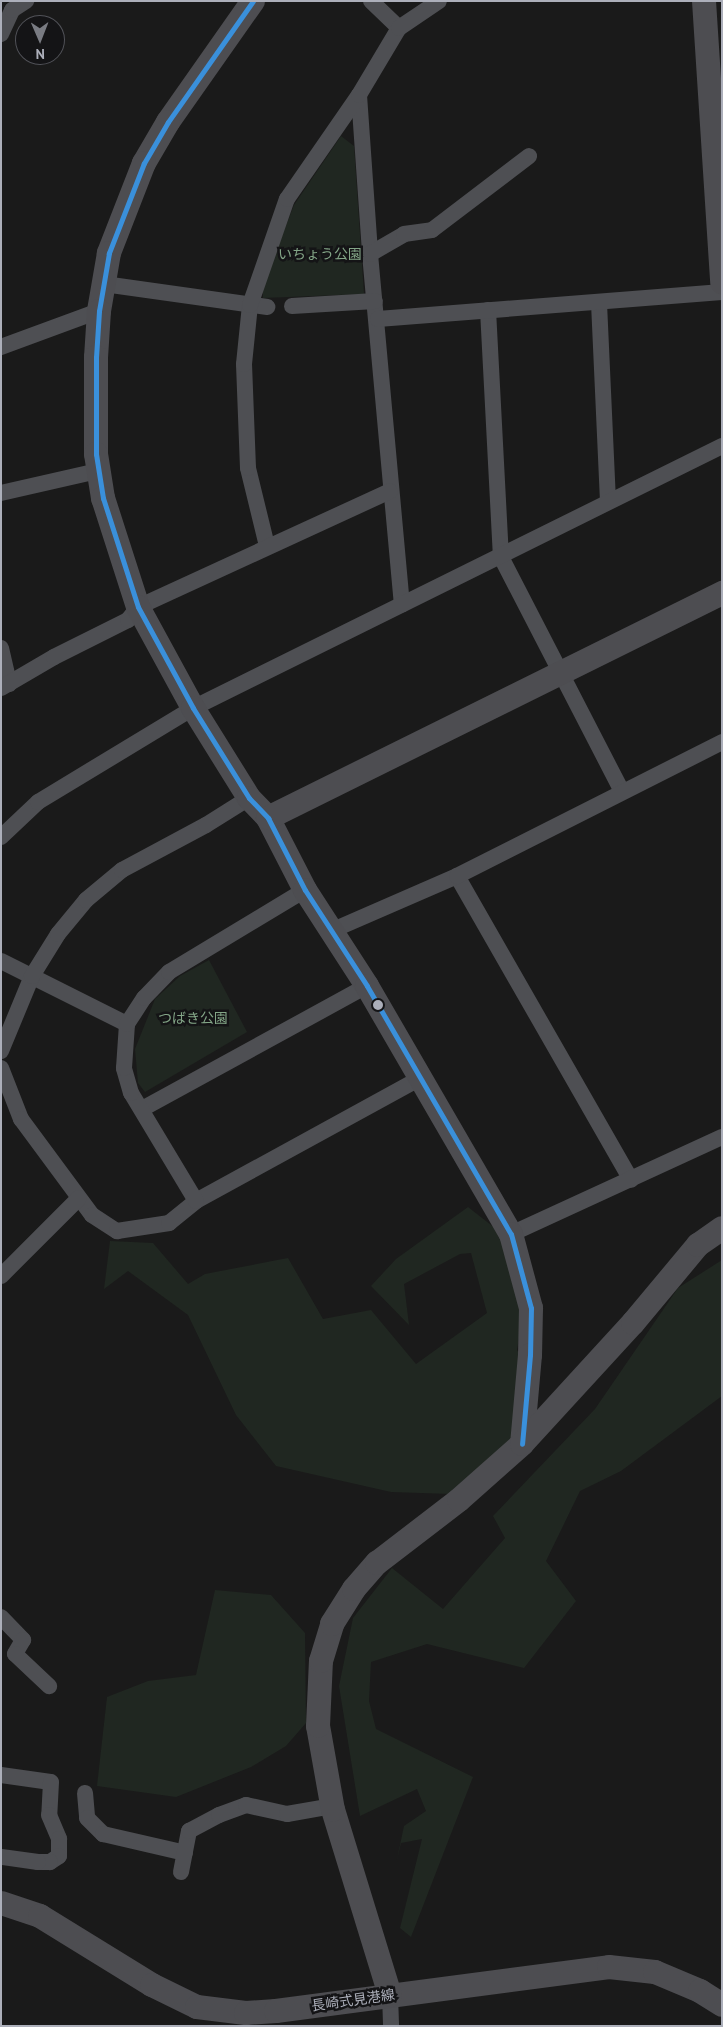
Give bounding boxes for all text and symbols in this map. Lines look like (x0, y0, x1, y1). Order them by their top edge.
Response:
north arrow (15, 15, 65, 65)
text: N (35, 45, 45, 63)
park label: いちょう公園 (278, 246, 362, 262)
unlabelled marker (373, 1000, 383, 1010)
park label: つばき公園 (158, 1010, 228, 1026)
street label: 長崎式見港線 (310, 1986, 396, 2014)

